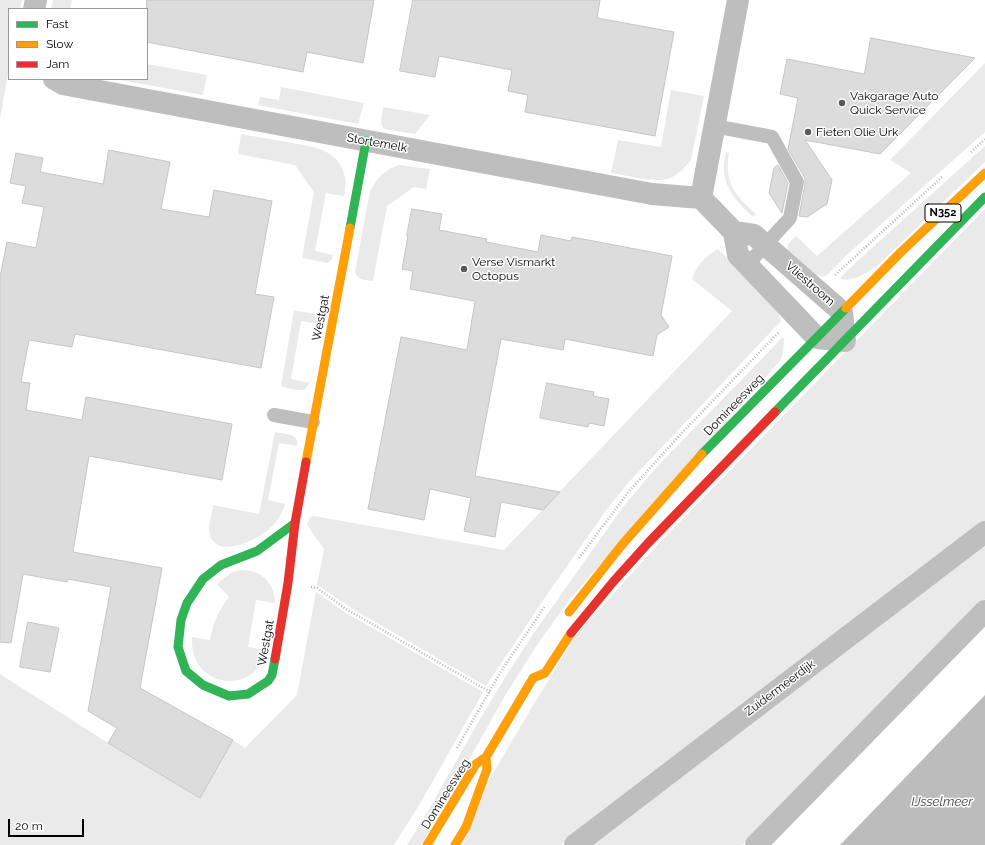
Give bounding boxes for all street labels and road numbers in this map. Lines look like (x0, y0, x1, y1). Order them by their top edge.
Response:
street label: Stortemelk (346, 131, 408, 155)
road number: N352 (925, 204, 961, 222)
street label: Vliestroom (783, 259, 837, 309)
street label: Westgat (310, 294, 332, 342)
street label: Domineesweg (701, 371, 767, 439)
street label: Westgat (255, 619, 277, 667)
street label: Zuidermeerdijk (742, 657, 818, 719)
street label: Domineesweg (419, 756, 473, 832)

